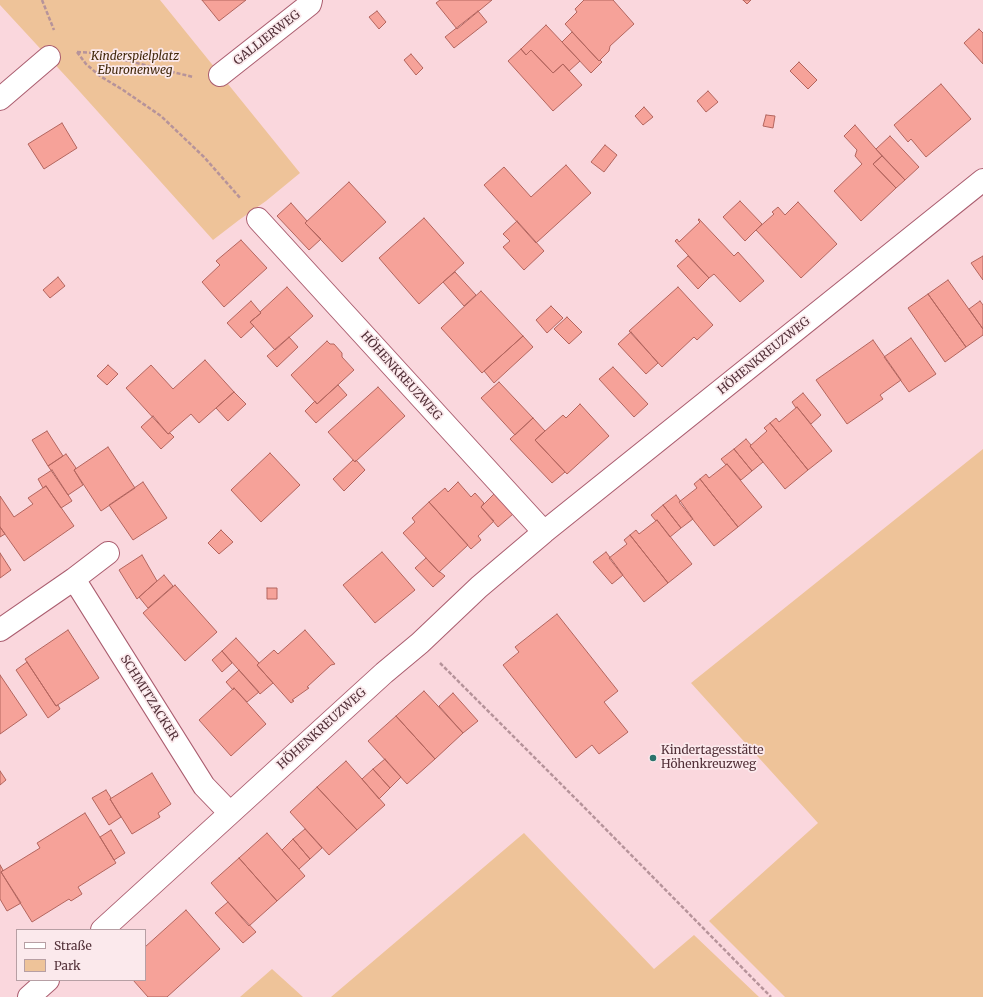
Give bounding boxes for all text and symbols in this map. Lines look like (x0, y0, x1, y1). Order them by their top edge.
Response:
street label: GALLIERWEG (231, 8, 303, 68)
park label: Kinderspielplatz Eburonenweg (91, 50, 179, 78)
street label: HÖHENKREUZWEG (715, 314, 813, 398)
street label: HÖHENKREUZWEG (357, 329, 445, 423)
street label: SCHMITZACKER (117, 653, 181, 743)
street label: HÖHENKREUZWEG (275, 685, 369, 773)
place label: Kindertagesstätte Höhenkreuzweg (661, 744, 763, 772)
marker: Kindertagesstätte Höhenkreuzweg (648, 753, 658, 763)
legend (16, 929, 146, 981)
text: Straße (54, 938, 92, 953)
text: Park (54, 958, 81, 973)

